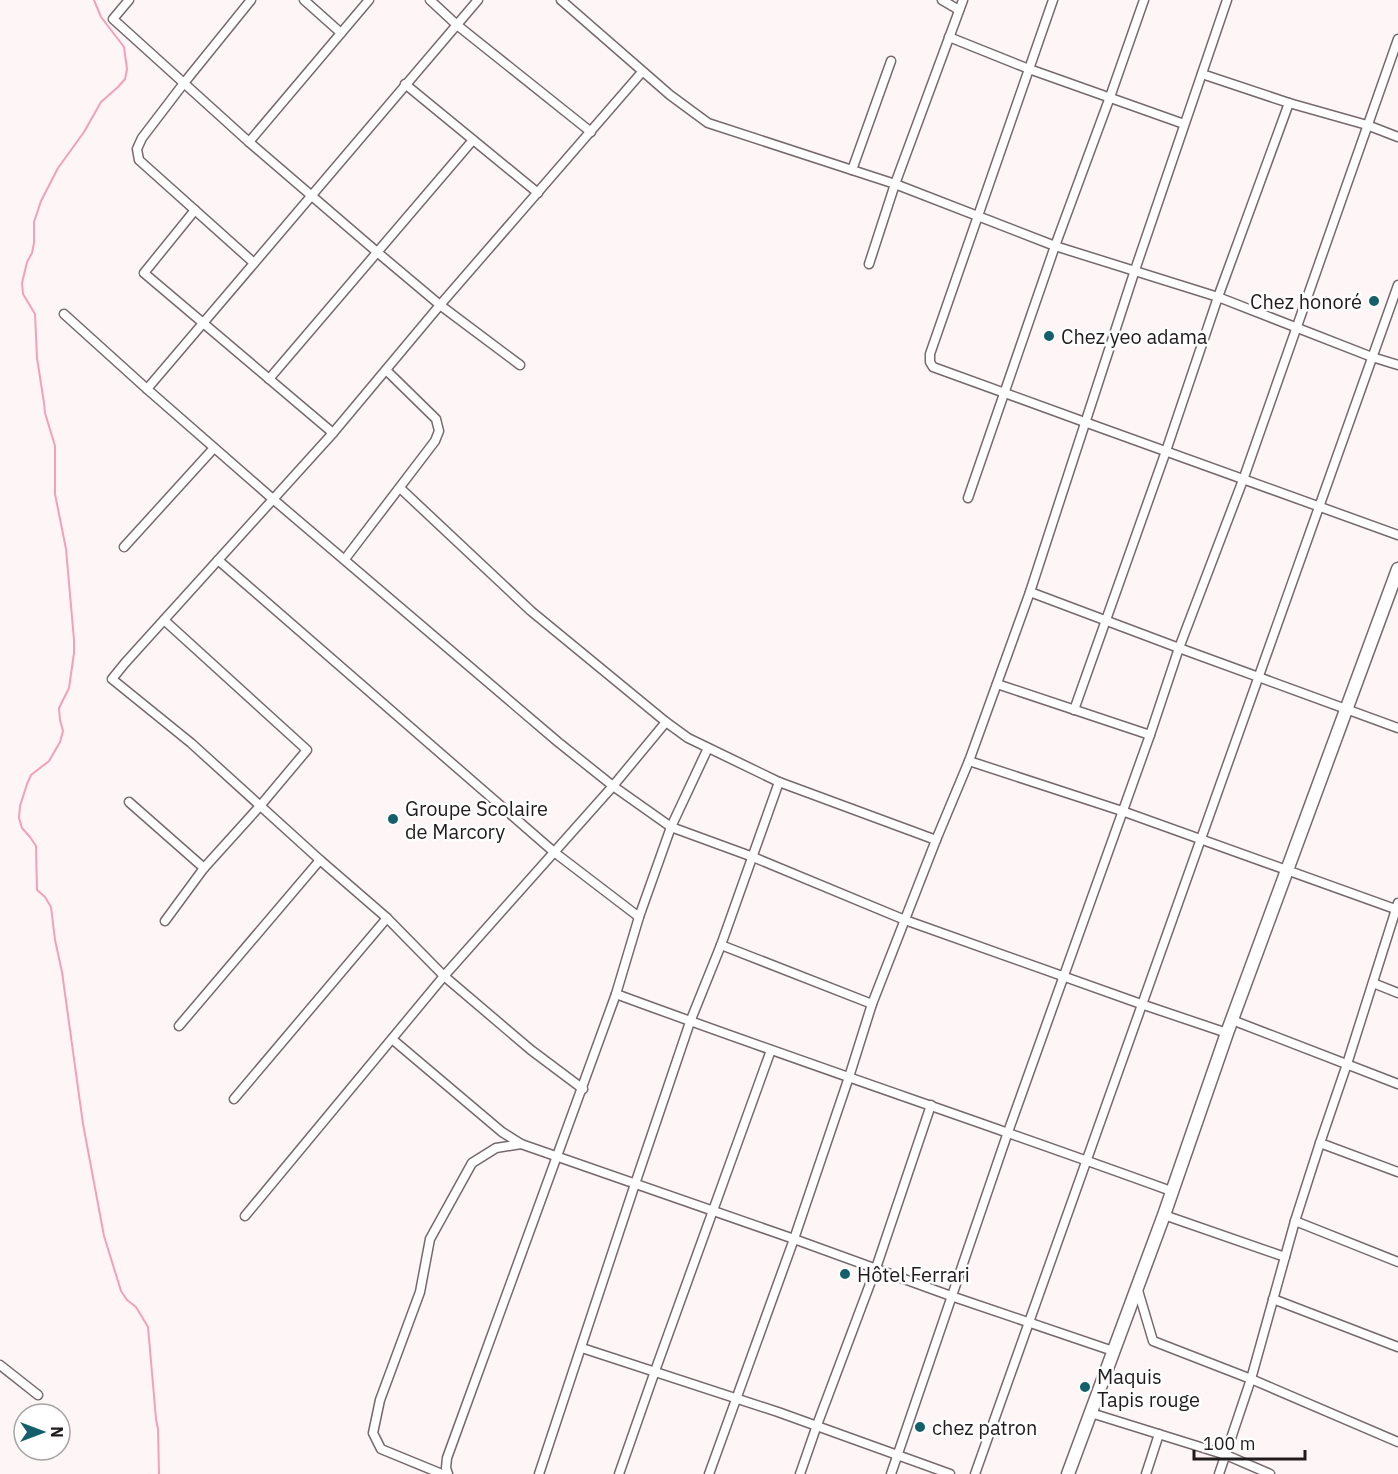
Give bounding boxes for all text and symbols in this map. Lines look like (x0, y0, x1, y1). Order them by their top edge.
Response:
place label: Chez honoré (1250, 288, 1362, 315)
marker: Chez honoré (1367, 294, 1381, 308)
place label: Chez yeo adama (1061, 323, 1208, 350)
marker: Chez yeo adama (1042, 329, 1056, 343)
place label: Groupe Scolaire de Marcory (405, 795, 548, 845)
marker: Groupe Scolaire de Marcory (386, 812, 400, 826)
place label: Hôtel Ferrari (857, 1261, 970, 1288)
marker: Hôtel Ferrari (838, 1267, 852, 1281)
place label: Maquis Tapis rouge (1097, 1363, 1200, 1413)
marker: Maquis Tapis rouge (1078, 1380, 1092, 1394)
north arrow (12, 1402, 72, 1462)
place label: chez patron (932, 1414, 1037, 1441)
marker: chez patron (913, 1420, 927, 1434)
scale bar (1194, 1423, 1305, 1461)
text: N (47, 1426, 67, 1438)
text: 100 m (1203, 1432, 1255, 1455)

